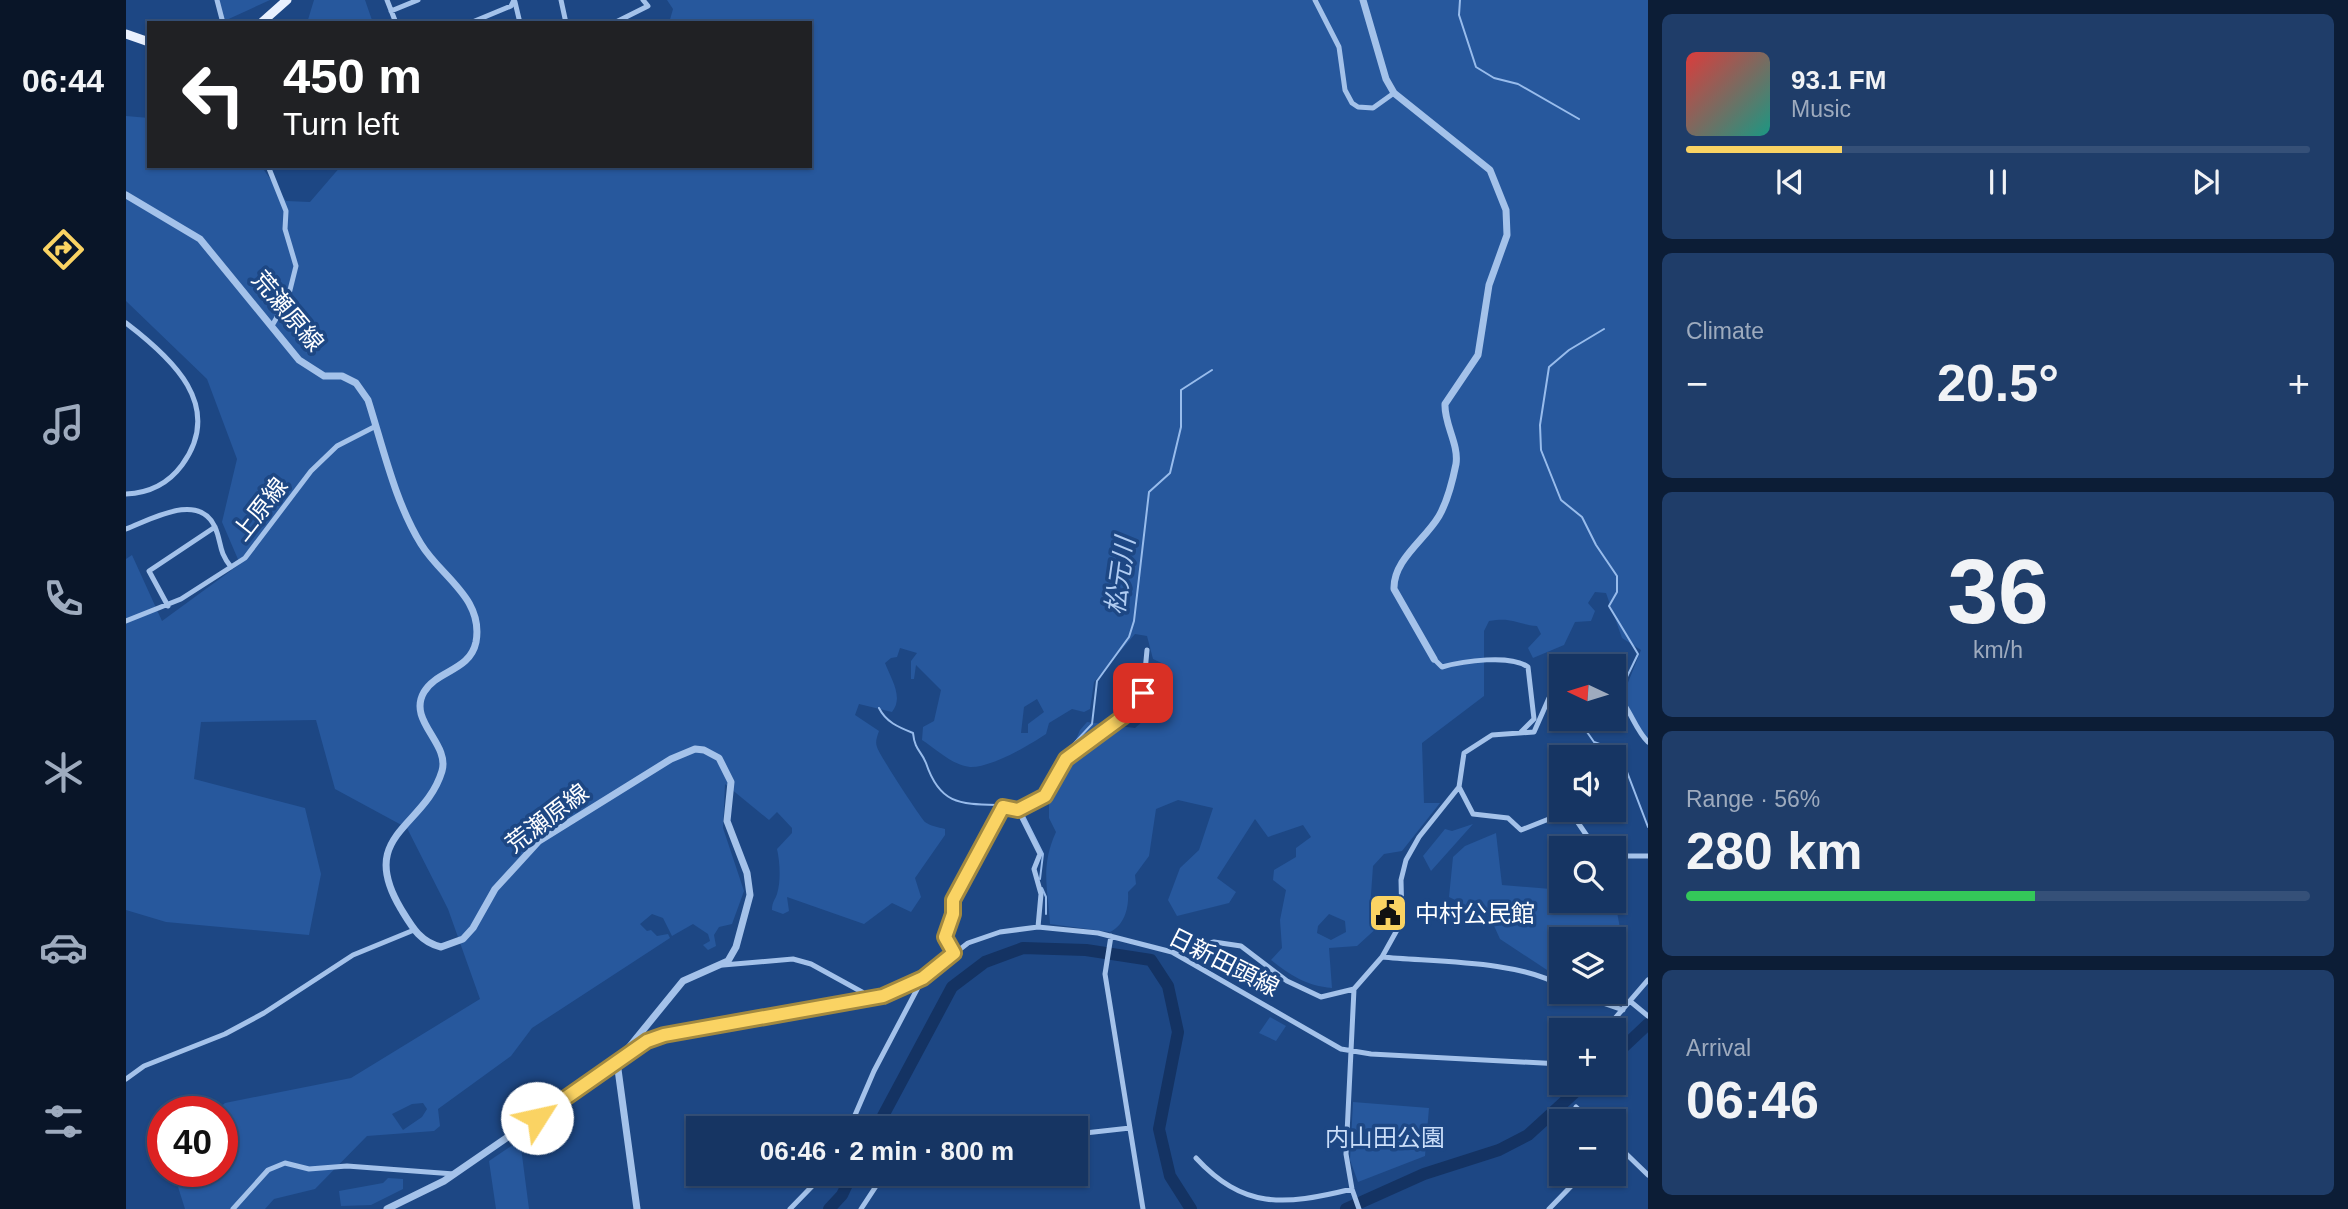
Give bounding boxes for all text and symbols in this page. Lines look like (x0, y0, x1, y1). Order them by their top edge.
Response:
icon: left (168, 49, 259, 140)
text: 450 m (283, 49, 422, 103)
text: 06:44 (22, 63, 104, 99)
text: 93.1 FM (1791, 65, 1886, 95)
text: Music (1791, 96, 1851, 122)
text: Turn left (283, 106, 399, 142)
icon: previous (1771, 163, 1809, 201)
icon: pause (1979, 163, 2017, 201)
icon: next (2187, 163, 2225, 201)
icon: directions (39, 225, 88, 274)
street label: 荒瀬原線 (247, 266, 329, 356)
text: Climate (1686, 318, 1764, 344)
text: 20.5° (1937, 354, 2059, 412)
text: − (1686, 363, 1708, 405)
text: + (2288, 363, 2310, 405)
icon: music (39, 400, 88, 449)
street label: 上原線 (227, 472, 293, 546)
water label: 松元川 (1100, 532, 1141, 617)
text: 36 (1947, 541, 2049, 642)
icon: phone (39, 574, 88, 623)
text: km/h (1973, 637, 2023, 663)
north arrow (1549, 654, 1626, 732)
map controls (1549, 654, 1626, 1186)
pin (1113, 663, 1173, 723)
icon: arrive (1124, 674, 1162, 712)
button: sound (1549, 745, 1626, 822)
icon: climate (39, 748, 88, 797)
street label: 荒瀬原線 (501, 778, 593, 858)
text: Range · 56% (1686, 786, 1820, 812)
text: 280 km (1686, 822, 1862, 880)
button: search (1549, 836, 1626, 913)
public building icon: 中村公民館 (1367, 892, 1409, 934)
place label: 中村公民館 (1415, 900, 1535, 927)
icon: car (39, 923, 88, 972)
street label: 日新田頭線 (1164, 923, 1284, 1001)
button: layers (1549, 927, 1626, 1004)
button: + (1549, 1018, 1626, 1095)
text: Arrival (1686, 1035, 1751, 1061)
text: 06:46 (1686, 1071, 1819, 1129)
position arrow (500, 1081, 574, 1155)
speed limit sign: 40 (147, 1096, 238, 1187)
icon: filters (39, 1097, 88, 1146)
button: − (1549, 1109, 1626, 1186)
park label: 内山田公園 (1325, 1124, 1445, 1151)
text: 06:46 · 2 min · 800 m (760, 1136, 1014, 1166)

